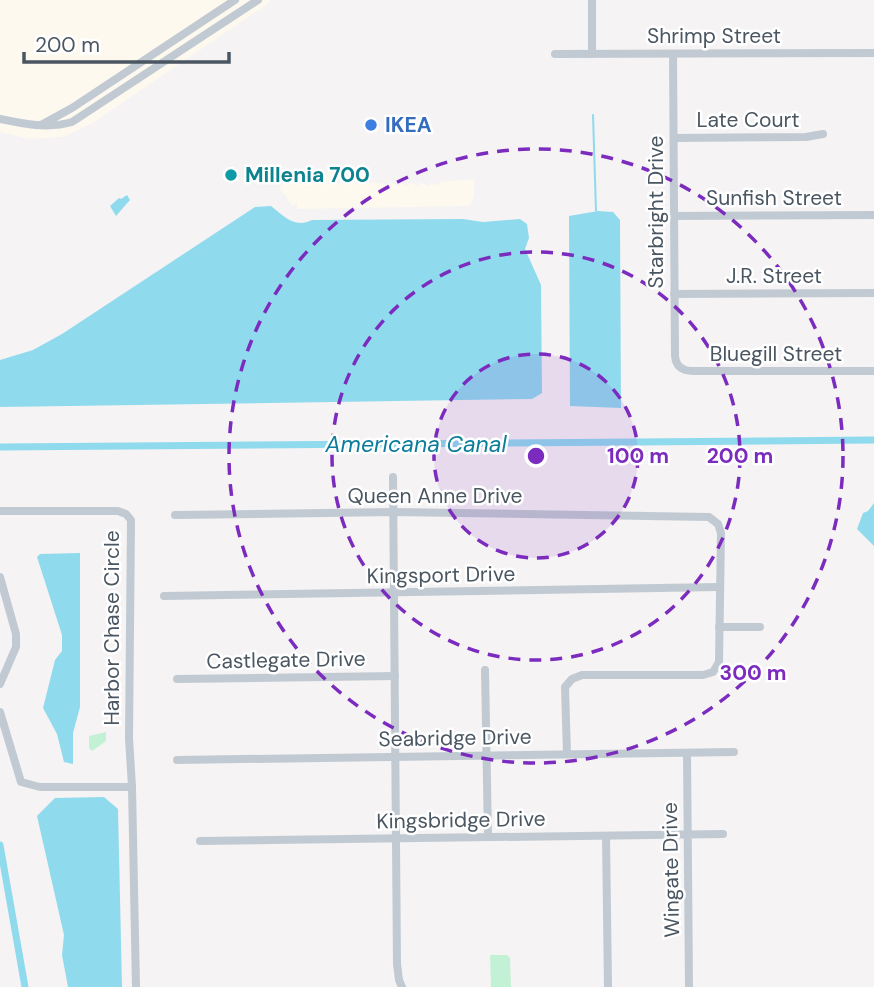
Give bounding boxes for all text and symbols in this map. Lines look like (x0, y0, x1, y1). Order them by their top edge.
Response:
scale bar (24, 21, 229, 65)
street label: Shrimp Street (647, 22, 781, 50)
text: 200 m (35, 31, 100, 59)
street label: Late Court (696, 106, 800, 134)
place label: IKEA (385, 111, 432, 139)
marker: IKEA (363, 117, 379, 133)
street label: Starbright Drive (642, 135, 670, 288)
place label: Millenia 700 (245, 161, 370, 189)
marker: Millenia 700 (223, 167, 239, 183)
street label: Sunfish Street (706, 184, 842, 212)
street label: J.R. Street (726, 262, 822, 290)
street label: Bluegill Street (710, 340, 842, 368)
water label: Americana Canal (324, 429, 508, 459)
text: 100 m (607, 442, 669, 470)
text: 200 m (707, 442, 773, 470)
centre of rings (524, 444, 548, 468)
street label: Queen Anne Drive (347, 482, 523, 510)
street label: Harbor Chase Circle (98, 530, 126, 726)
street label: Kingsport Drive (366, 560, 516, 590)
street label: Castlegate Drive (206, 645, 366, 675)
text: 300 m (720, 659, 786, 687)
street label: Seabridge Drive (378, 723, 532, 753)
street label: Wingate Drive (656, 802, 686, 938)
street label: Kingsbridge Drive (376, 805, 546, 835)

